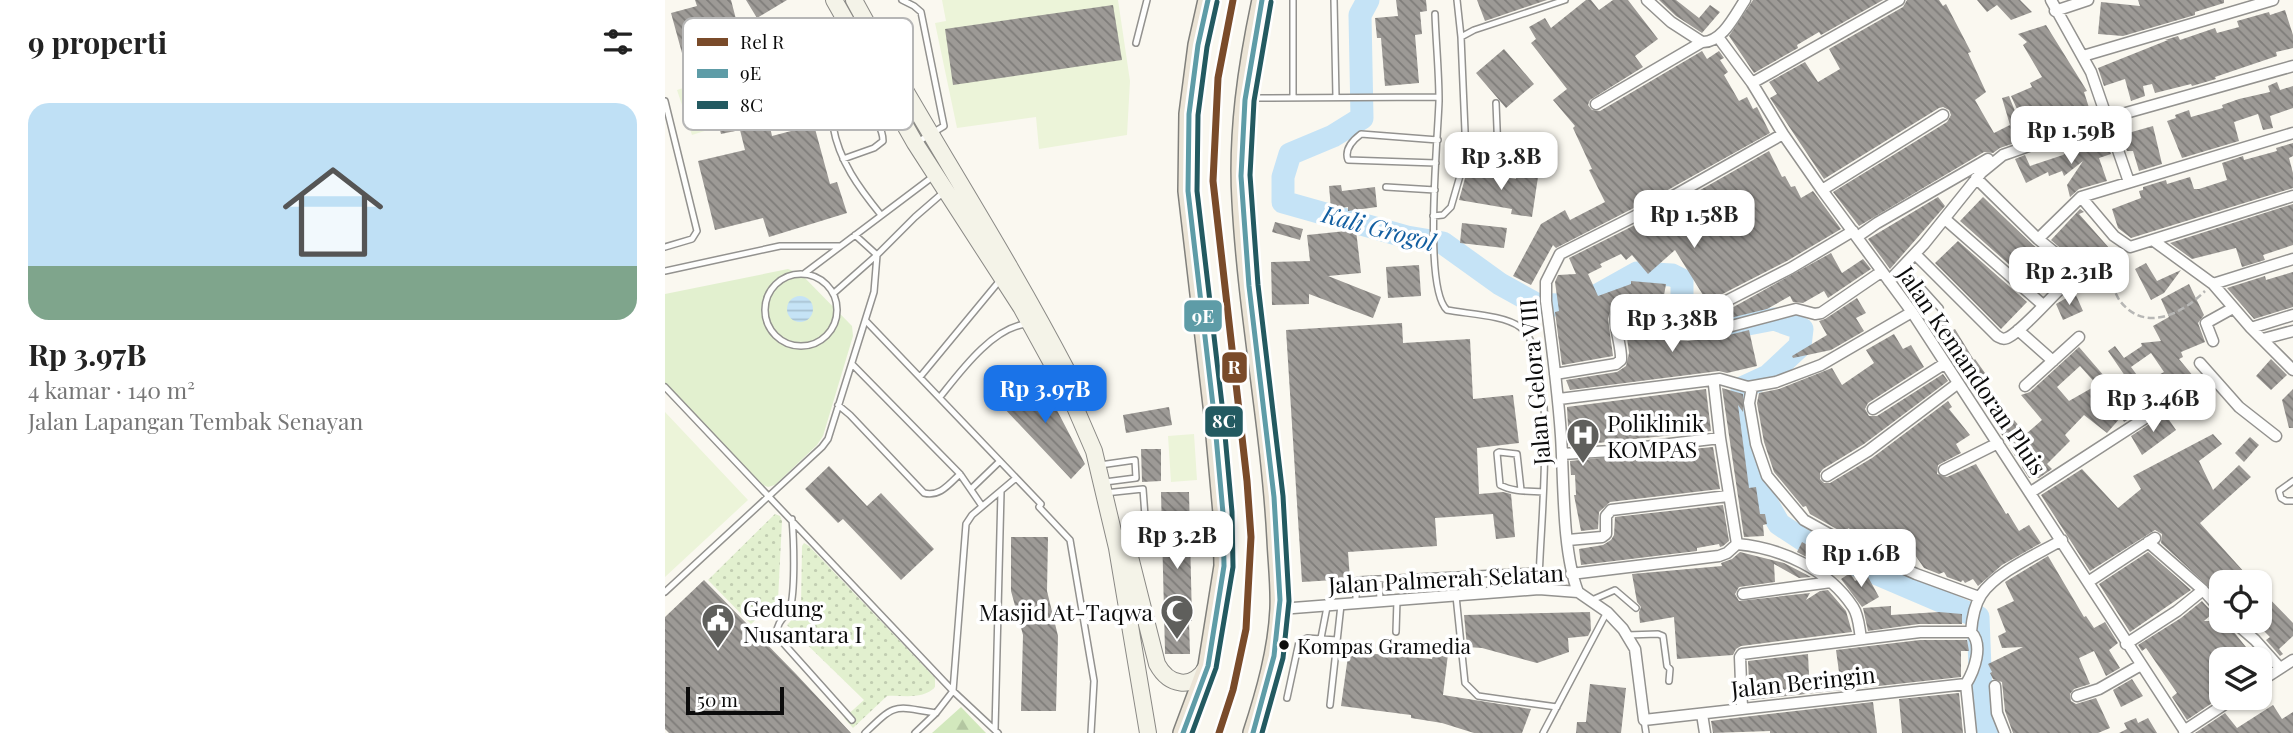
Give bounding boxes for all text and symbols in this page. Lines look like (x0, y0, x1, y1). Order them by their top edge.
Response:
legend (683, 18, 913, 130)
text: 9 properti (28, 22, 167, 62)
icon: filters (599, 23, 637, 61)
text: Rel R (740, 28, 785, 54)
text: 9E (740, 59, 761, 85)
text: 8C (740, 91, 763, 117)
pin: Rp 1.59B (1999, 106, 2143, 166)
text: Rp 1.59B (2027, 113, 2115, 144)
pin: Rp 3.8B (1436, 132, 1566, 192)
text: Rp 3.8B (1461, 139, 1541, 170)
icon: home (270, 149, 396, 275)
pin: Rp 1.58B (1622, 190, 1766, 250)
water label: Kali Grogol (1318, 196, 1440, 258)
text: Rp 1.58B (1650, 197, 1738, 228)
pin: Rp 2.31B (1997, 247, 2141, 307)
text: Rp 2.31B (2025, 254, 2113, 285)
street label: Jalan Kemandoran Pluis (1891, 259, 2055, 480)
pin: Rp 3.38B (1600, 294, 1744, 354)
street label: Jalan Gelora VIII (1511, 297, 1557, 467)
line badge: 9E (1183, 299, 1223, 333)
text: Rp 3.38B (1626, 301, 1718, 332)
text: 9E (1192, 302, 1214, 328)
text: Rp 3.97B (28, 334, 146, 374)
line badge: R (1221, 351, 1248, 384)
text: R (1227, 353, 1241, 379)
pin: Rp 3.97B (973, 366, 1117, 425)
text: Rp 3.97B (1000, 372, 1090, 403)
text: 4 kamar · 140 m² (28, 374, 195, 405)
pin: Rp 3.46B (2081, 374, 2225, 434)
text: Rp 3.46B (2107, 381, 2199, 412)
text: Jalan Lapangan Tembak Senayan (28, 405, 363, 436)
line badge: 8C (1204, 405, 1244, 438)
text: 8C (1212, 407, 1236, 433)
place label: Poliklinik KOMPAS (1607, 407, 1705, 464)
hospital icon: Poliklinik KOMPAS (1564, 416, 1602, 465)
pin: Rp 3.2B (1112, 512, 1242, 571)
text: Rp 3.2B (1137, 518, 1217, 549)
pin: Rp 1.6B (1796, 530, 1926, 589)
text: Rp 1.6B (1822, 536, 1900, 567)
street label: Jalan Palmerah Selatan (1327, 556, 1565, 600)
map controls (2209, 570, 2272, 710)
button: locate (2209, 570, 2272, 633)
place label: Gedung Nusantara I (743, 592, 862, 649)
mosque icon: Masjid At-Taqwa (1158, 592, 1196, 641)
place label: Masjid At-Taqwa (979, 596, 1154, 627)
public building icon: Gedung Nusantara I (699, 601, 737, 650)
place label: Kompas Gramedia (1297, 631, 1471, 659)
marker: Kompas Gramedia (1277, 638, 1291, 652)
button: layers (2209, 647, 2272, 710)
street label: Jalan Beringin (1728, 658, 1877, 704)
scale bar (686, 684, 784, 716)
text: 50 m (697, 686, 738, 712)

